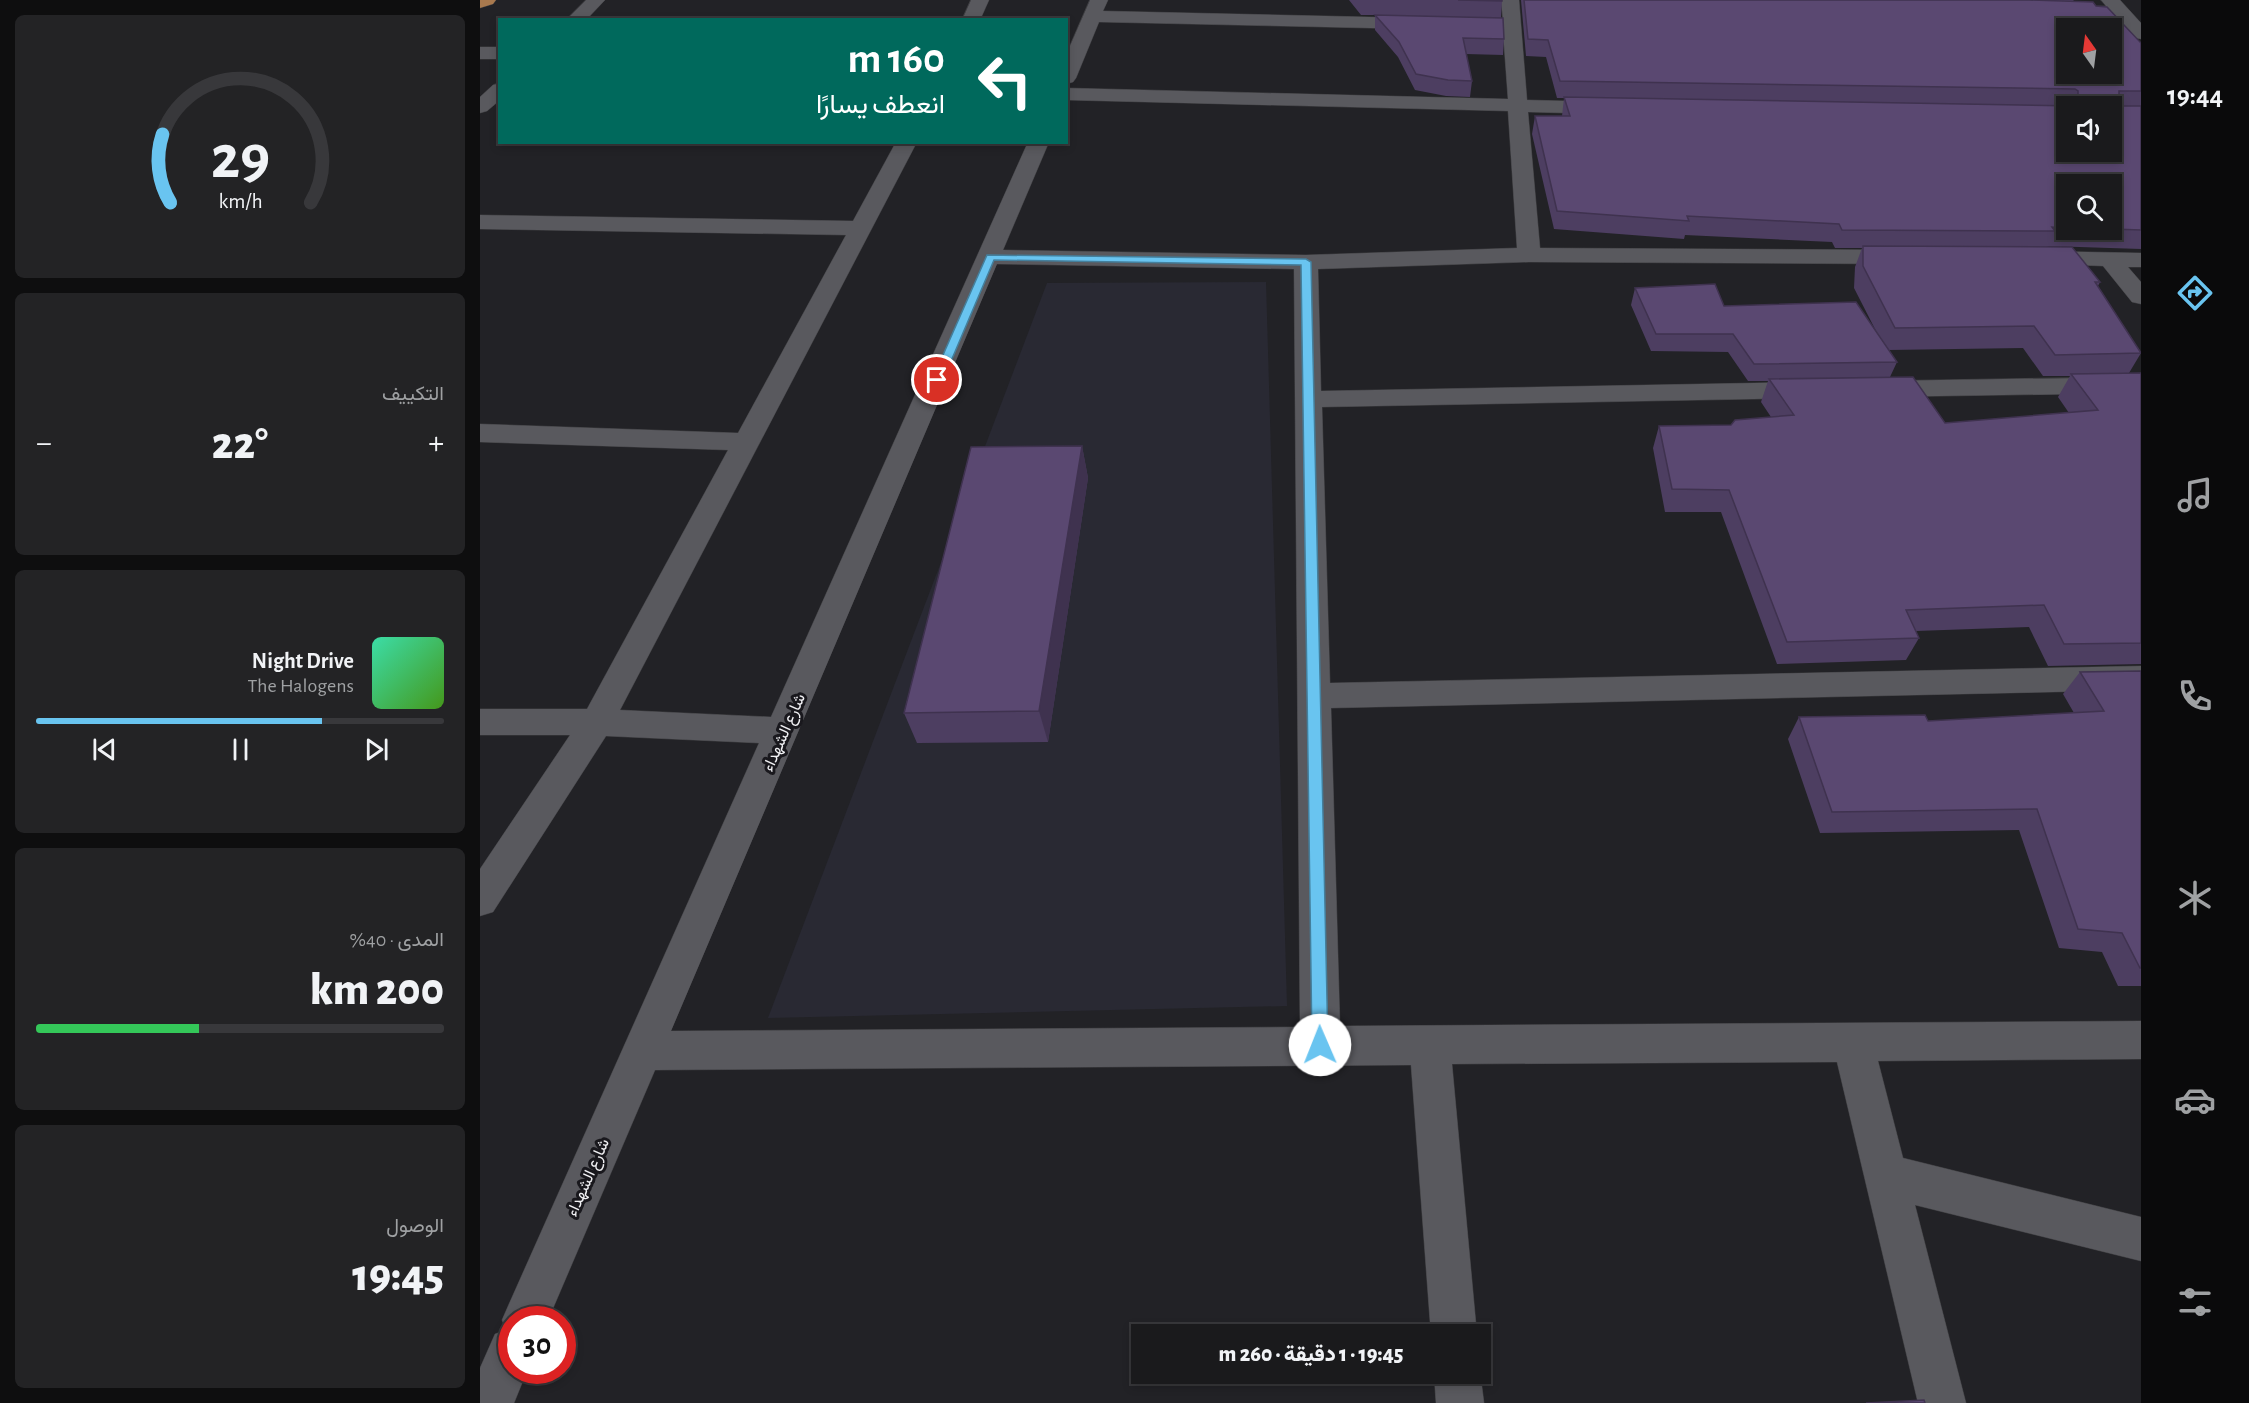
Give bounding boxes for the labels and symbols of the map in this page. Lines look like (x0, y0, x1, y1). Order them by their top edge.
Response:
north arrow (2056, 18, 2122, 84)
pin (911, 354, 962, 405)
street label: شارع الشهداء (760, 691, 811, 775)
position arrow (1288, 1013, 1352, 1077)
street label: شارع الشهداء (564, 1136, 615, 1220)
speed limit sign: 30 (498, 1306, 576, 1384)

